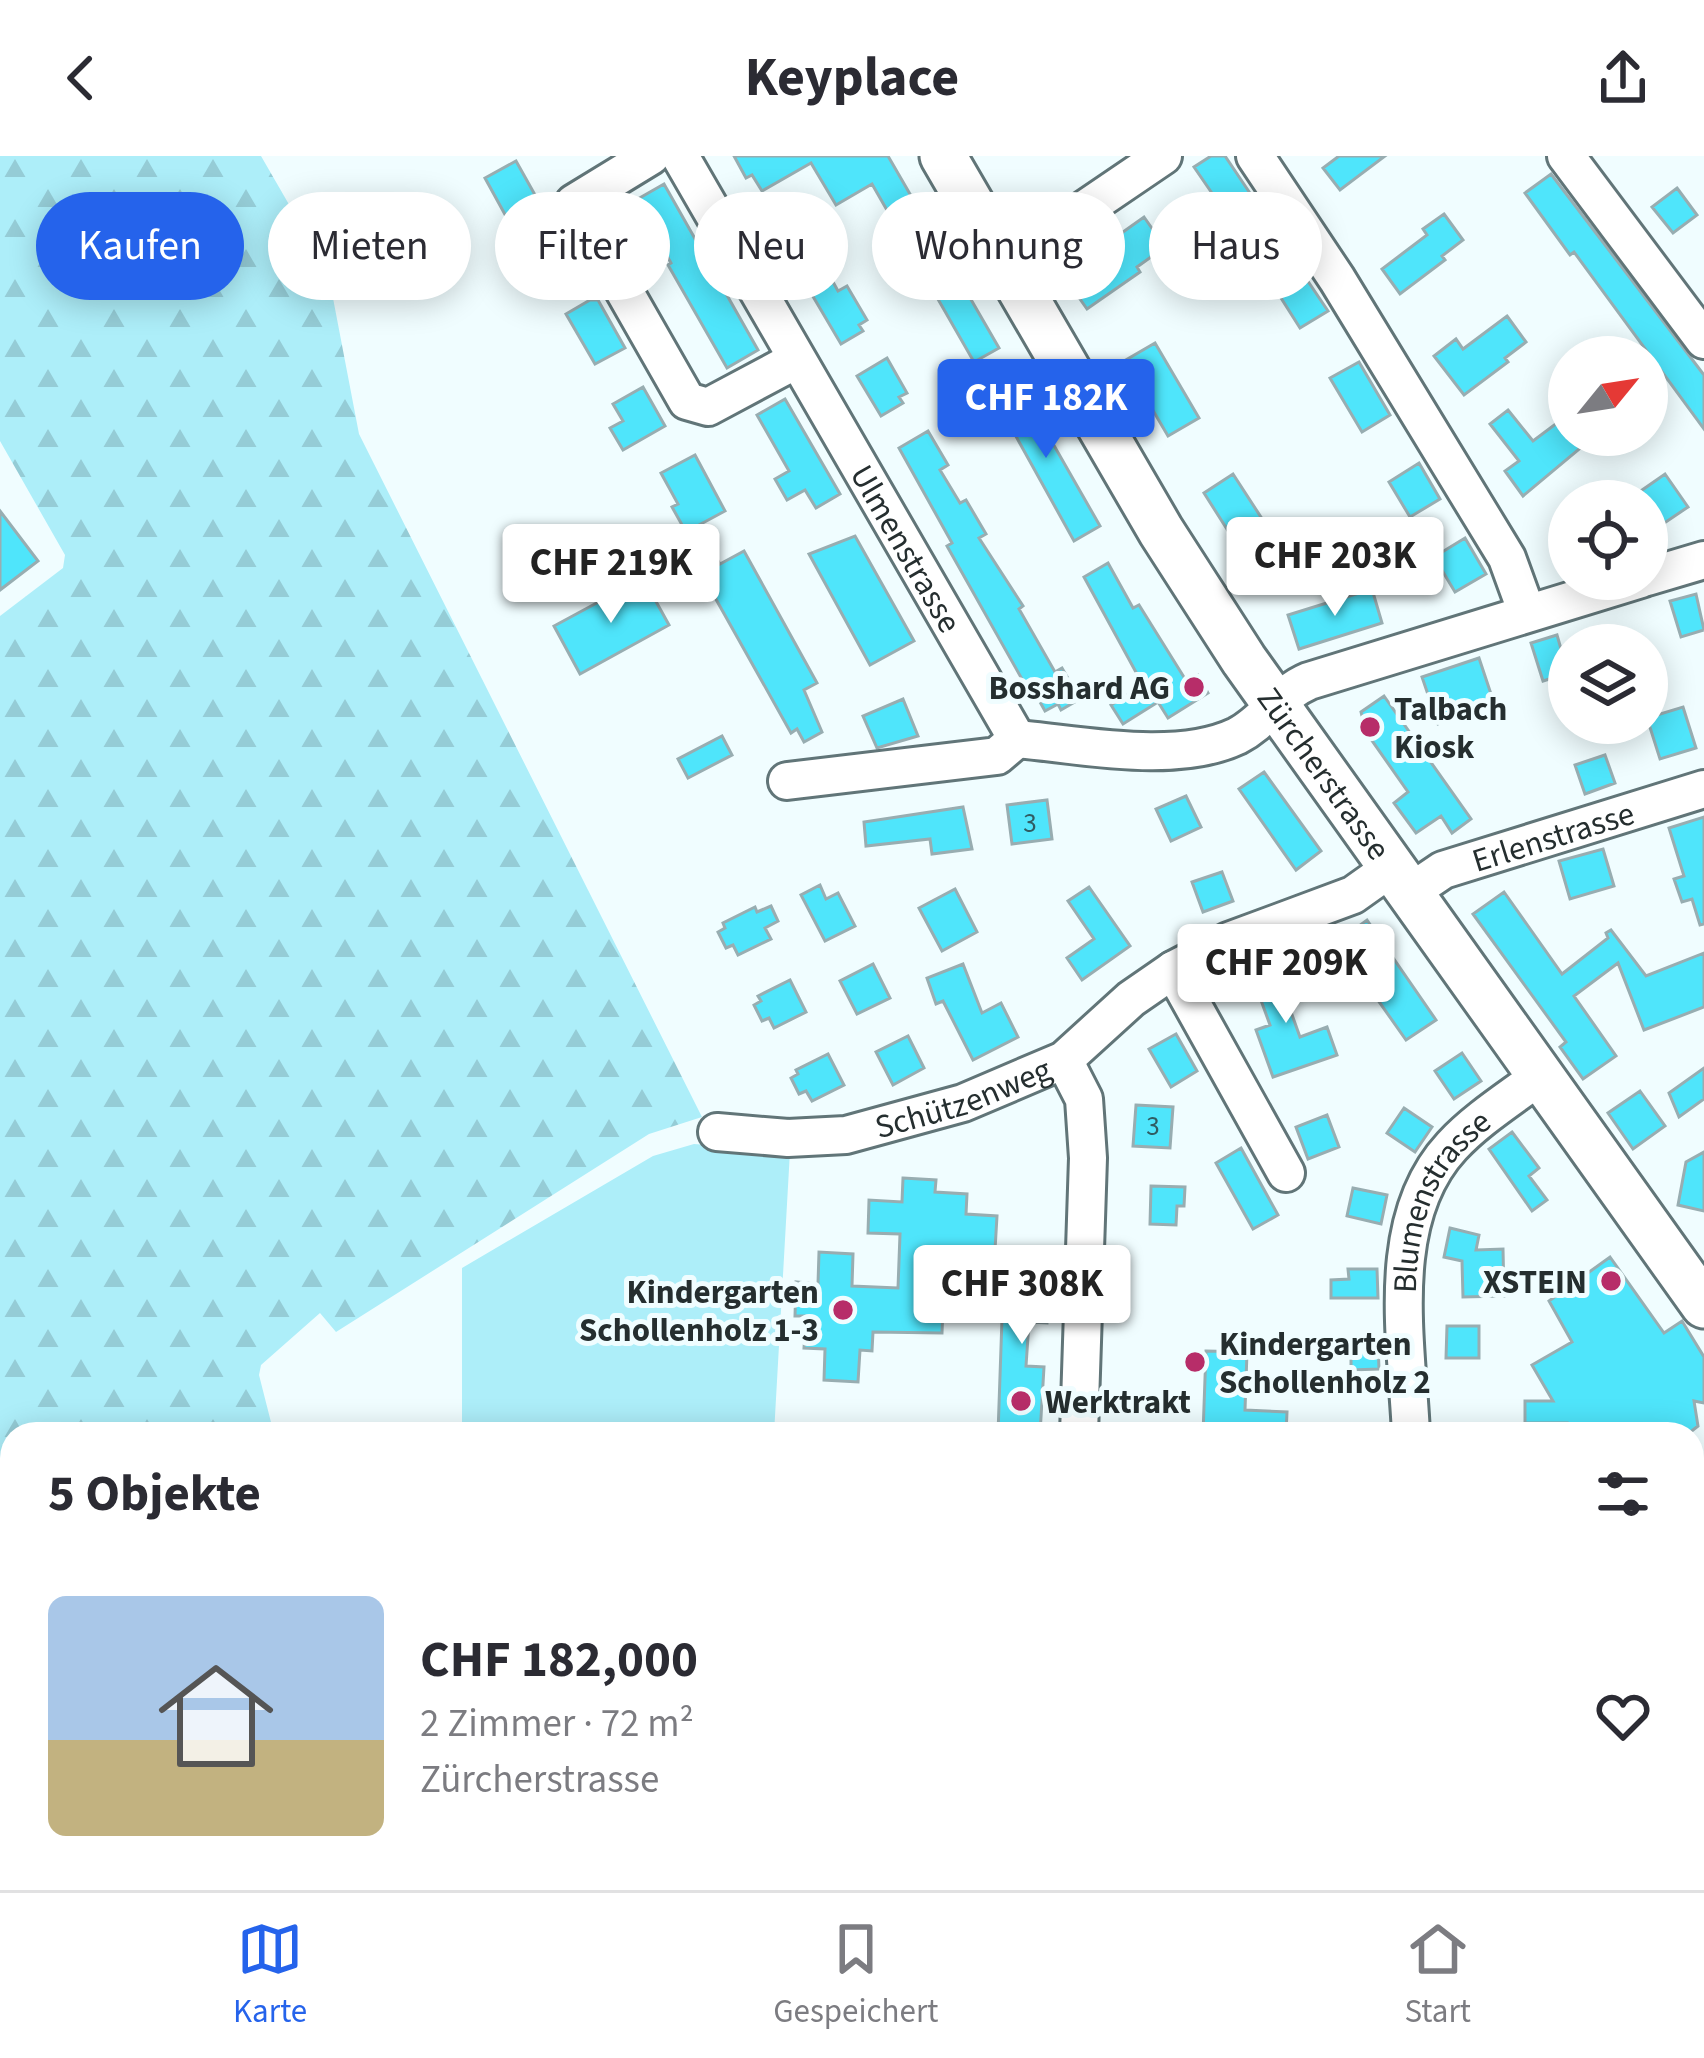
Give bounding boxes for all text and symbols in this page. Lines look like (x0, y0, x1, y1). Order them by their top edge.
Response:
text: Keyplace (745, 40, 959, 117)
icon: back (48, 45, 114, 111)
icon: share (1590, 45, 1656, 111)
chip: Kaufen (36, 192, 244, 300)
chip: Mieten (268, 192, 471, 300)
chip: Filter (495, 192, 670, 300)
chip: Neu (694, 192, 848, 300)
chip: Wohnung (872, 192, 1125, 300)
chip: Haus (1149, 192, 1322, 300)
north arrow (1548, 336, 1668, 456)
map controls (1548, 336, 1668, 744)
pin: CHF 182K (922, 359, 1170, 461)
text: CHF 182K (965, 370, 1127, 426)
street label: Ulmenstrasse (838, 456, 973, 642)
button: locate (1548, 480, 1668, 600)
pin: CHF 203K (1211, 517, 1459, 619)
pin: CHF 219K (487, 524, 735, 626)
text: CHF 203K (1254, 528, 1416, 584)
text: CHF 219K (530, 535, 692, 591)
button: layers (1548, 624, 1668, 744)
place label: Bosshard AG (988, 665, 1170, 712)
marker: Bosshard AG (1181, 674, 1207, 700)
street label: Zürcherstrasse (1245, 678, 1401, 870)
place label: Talbach Kiosk (1394, 686, 1507, 771)
marker: Talbach Kiosk (1357, 714, 1383, 740)
street label: Erlenstrasse (1466, 790, 1640, 885)
house number: 3 (1023, 804, 1037, 843)
pin: CHF 209K (1162, 924, 1410, 1026)
text: CHF 209K (1205, 935, 1367, 991)
street label: Schützenweg (870, 1046, 1059, 1151)
street label: Blumenstrasse (1382, 1099, 1501, 1294)
house number: 3 (1146, 1107, 1160, 1146)
pin: CHF 308K (898, 1245, 1146, 1347)
text: CHF 308K (941, 1256, 1103, 1312)
place label: XSTEIN (1483, 1259, 1587, 1306)
marker: XSTEIN (1598, 1268, 1624, 1294)
place label: Kindergarten Schollenholz 1-3 (579, 1269, 819, 1354)
marker: Kindergarten Schollenholz 1-3 (830, 1297, 856, 1323)
place label: Kindergarten Schollenholz 2 (1219, 1321, 1431, 1406)
marker: Kindergarten Schollenholz 2 (1182, 1349, 1208, 1375)
place label: Werktrakt (1045, 1379, 1191, 1426)
marker: Werktrakt (1008, 1388, 1034, 1414)
text: 5 Objekte (48, 1458, 261, 1530)
icon: filters (1590, 1461, 1656, 1527)
text: CHF 182,000 (420, 1624, 698, 1696)
icon: home (144, 1644, 288, 1788)
icon: heart (1590, 1683, 1656, 1749)
text: 2 Zimmer · 72 m² (420, 1696, 694, 1752)
text: Zürcherstrasse (420, 1752, 659, 1808)
tab: Karte (233, 1916, 307, 2035)
tab: Gespeichert (773, 1916, 939, 2035)
tab: Start (1404, 1916, 1471, 2035)

